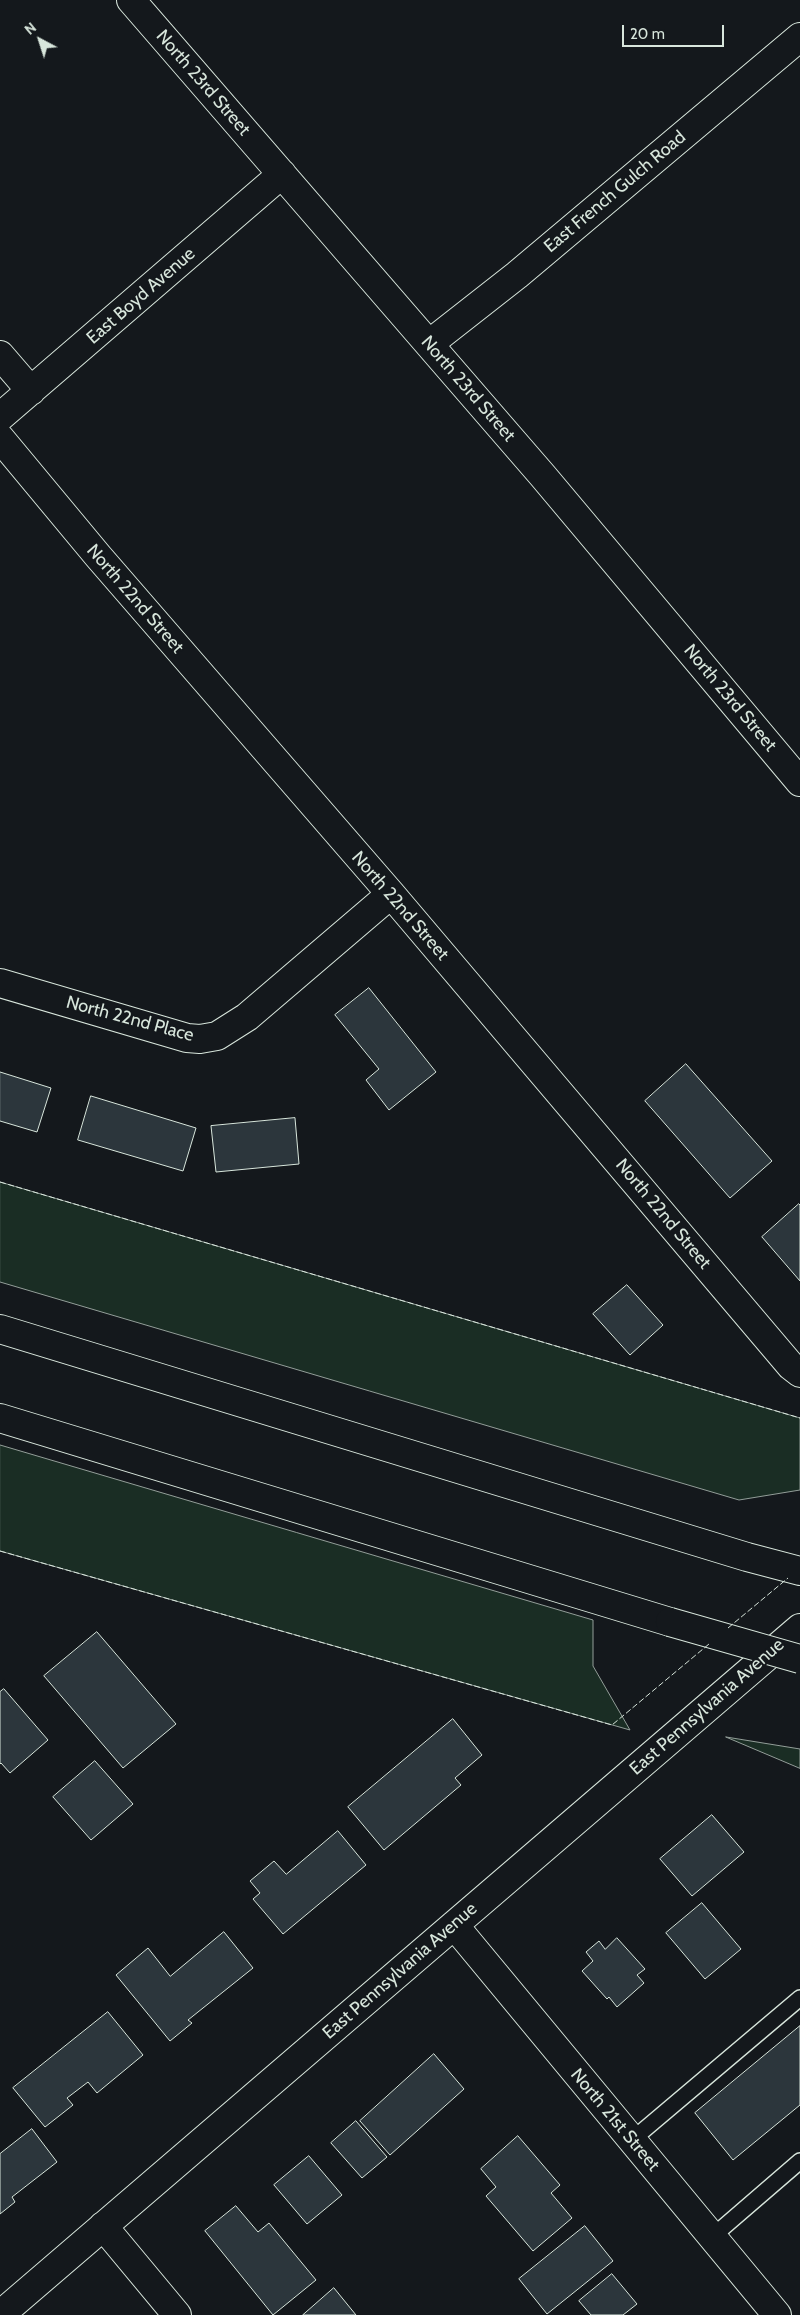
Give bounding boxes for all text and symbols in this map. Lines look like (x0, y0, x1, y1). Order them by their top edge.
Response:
north arrow (15, 15, 65, 65)
scale bar (625, 15, 728, 47)
text: N (21, 18, 40, 39)
text: 20 m (630, 25, 665, 43)
street label: North 23rd Street (151, 26, 255, 140)
street label: East French Gulch Road (540, 126, 690, 258)
street label: East Boyd Avenue (82, 243, 200, 349)
street label: North 23rd Street (416, 332, 520, 446)
street label: North 22nd Street (82, 540, 188, 658)
street label: North 23rd Street (679, 640, 781, 756)
street label: North 22nd Street (347, 847, 453, 965)
street label: North 22nd Place (64, 992, 196, 1046)
street label: North 22nd Street (611, 1155, 715, 1273)
street label: East Pennsylvania Avenue (625, 1634, 789, 1780)
street label: East Pennsylvania Avenue (318, 1898, 482, 2044)
street label: North 21st Street (566, 2064, 664, 2176)

